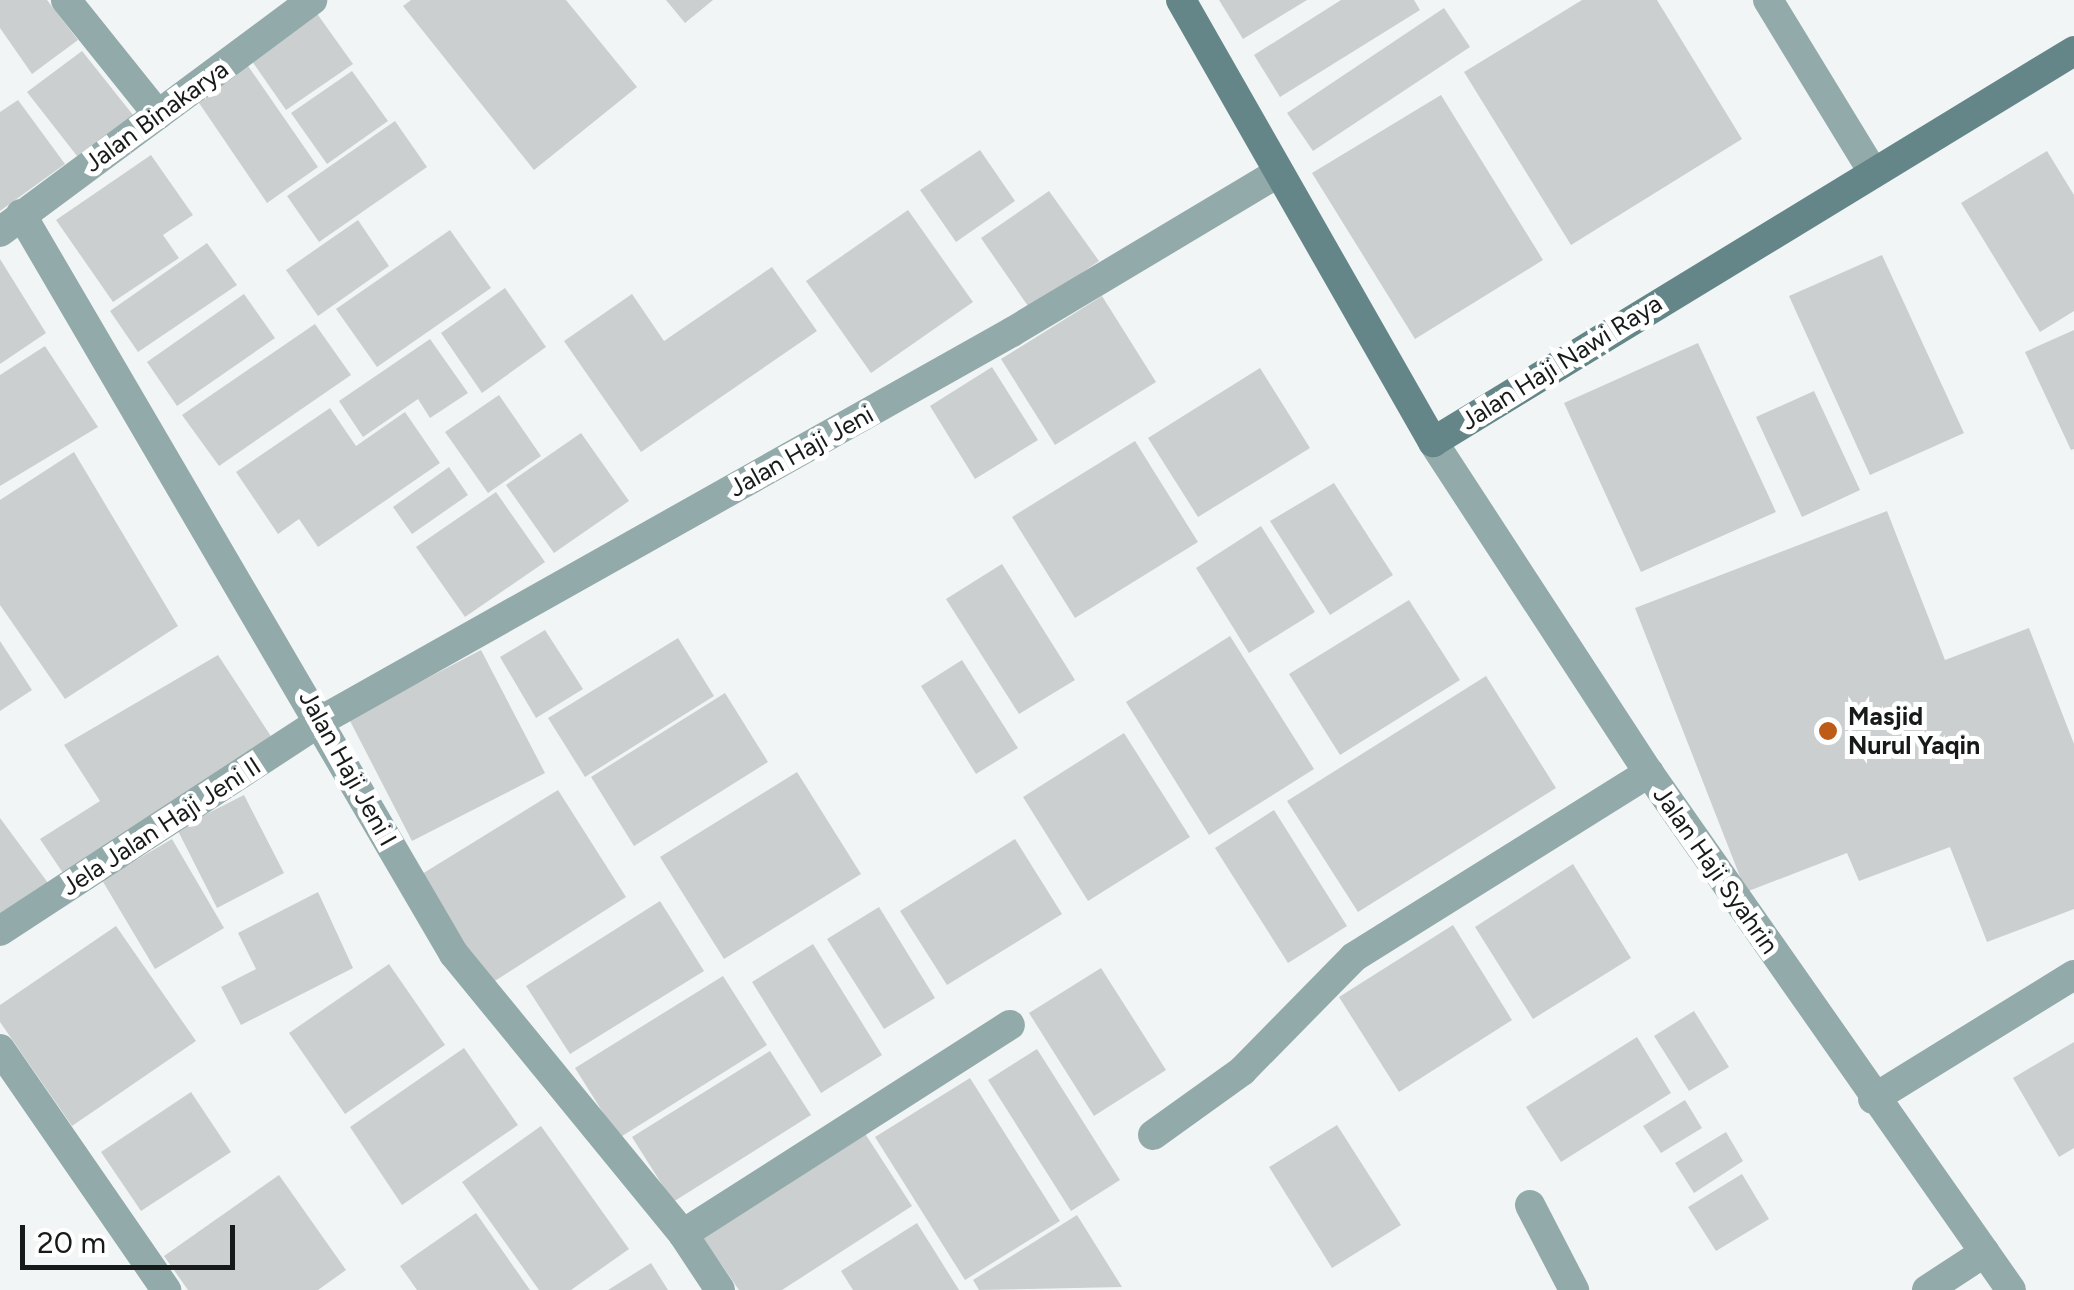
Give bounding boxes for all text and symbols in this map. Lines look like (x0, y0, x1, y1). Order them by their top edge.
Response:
street label: Jalan Binakarya (78, 54, 234, 178)
street label: Jalan Haji Nawi Raya (1455, 288, 1667, 436)
street label: Jalan Haji Jeni (724, 399, 878, 503)
street label: Jalan Haji Jeni I (293, 685, 403, 851)
place label: Masjid Nurul Yaqin (1848, 702, 1980, 761)
marker: Masjid Nurul Yaqin (1817, 720, 1839, 742)
street label: Jela Jalan Haji Jeni II (56, 750, 266, 902)
street label: Jalan Haji Syahrin (1647, 781, 1785, 959)
scale bar (25, 1205, 240, 1267)
text: 20 m (37, 1224, 106, 1261)

